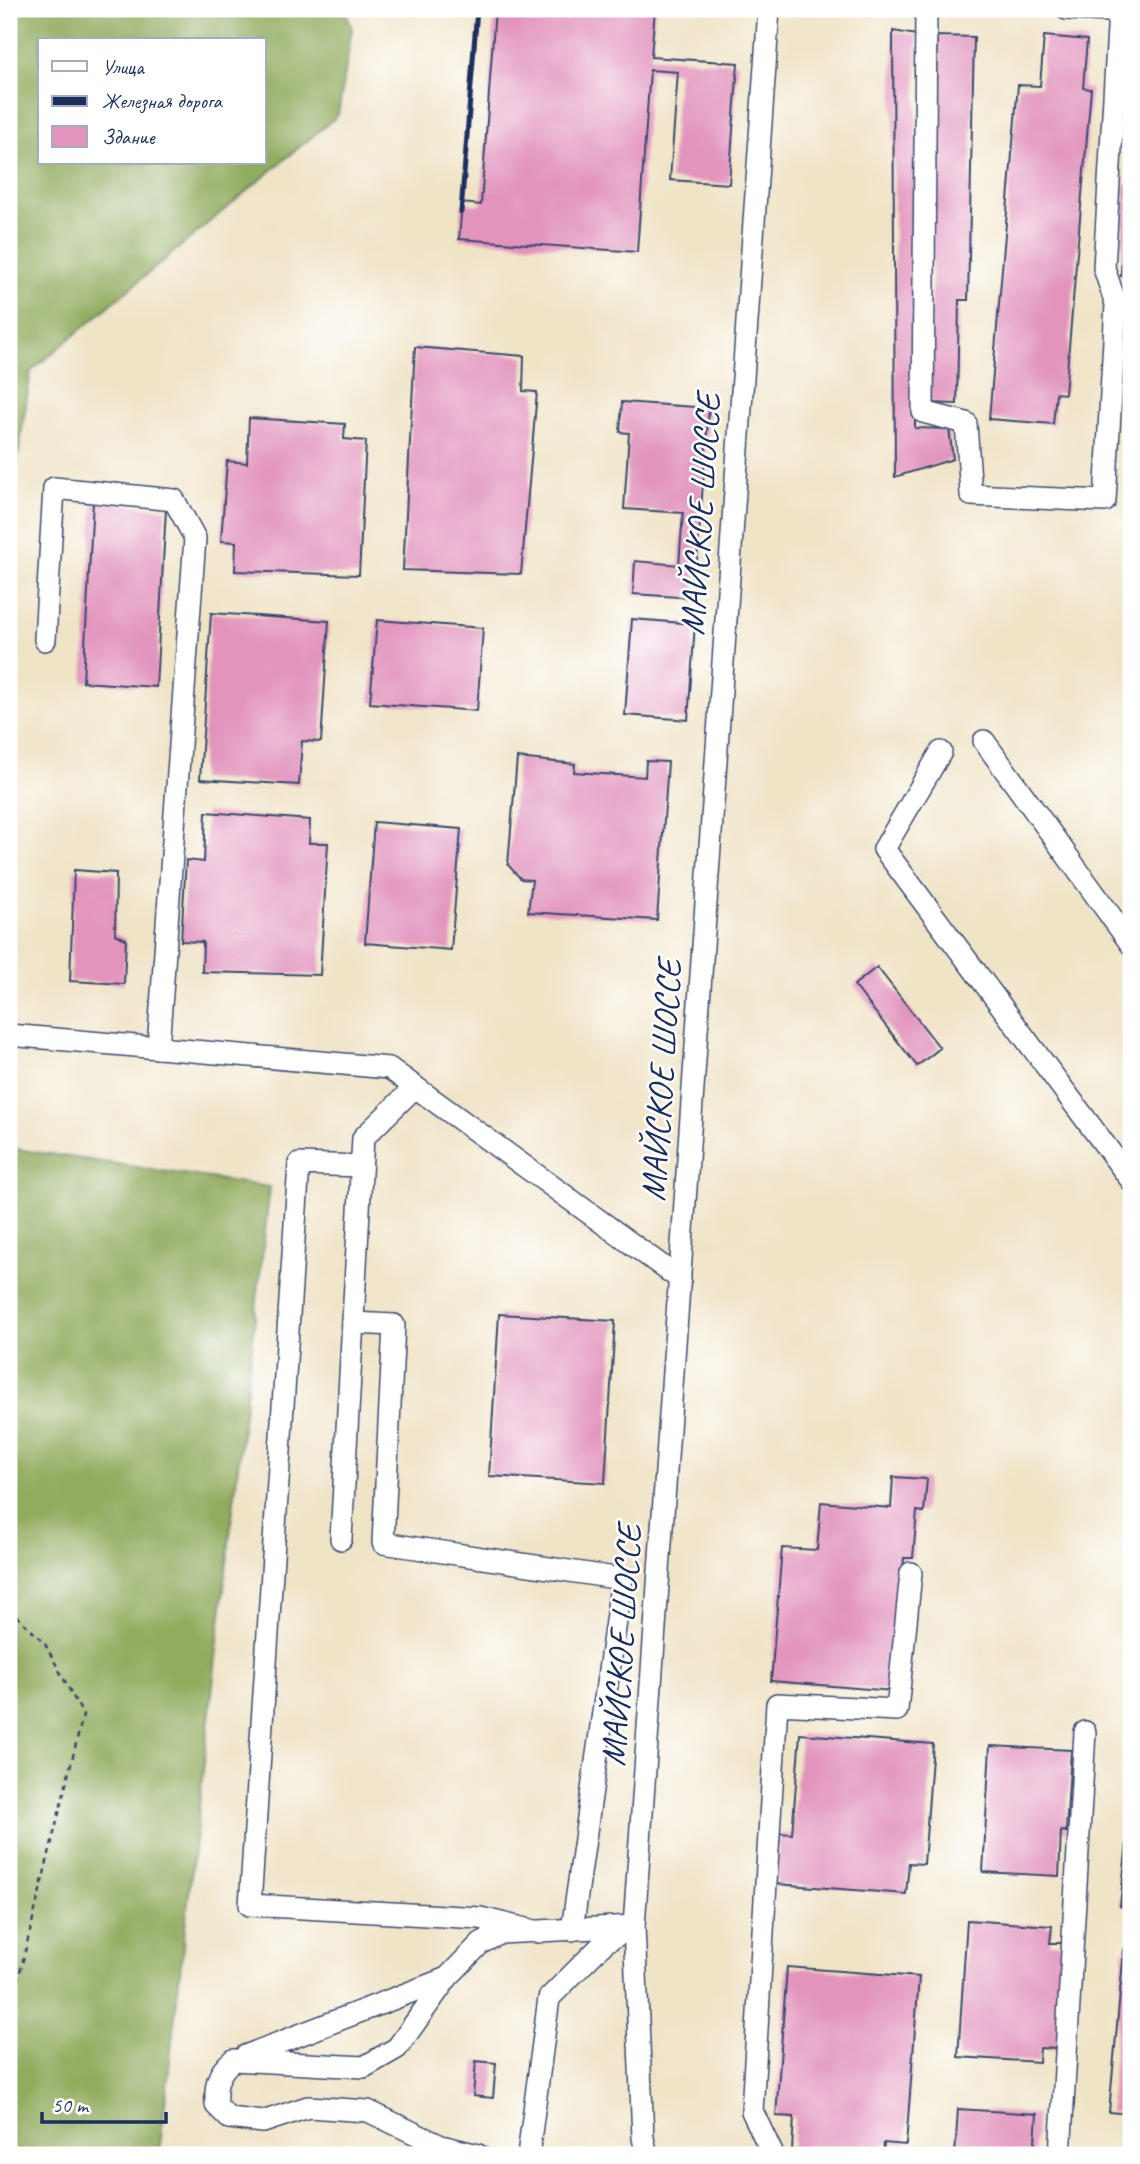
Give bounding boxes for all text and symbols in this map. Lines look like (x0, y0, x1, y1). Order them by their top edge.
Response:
legend (38, 38, 266, 164)
text: Улица (102, 54, 145, 80)
text: Железная дорога (102, 88, 223, 114)
text: Здание (102, 124, 156, 150)
street label: МАЙСКОЕ ШОССЕ (669, 388, 731, 636)
street label: МАЙСКОЕ ШОССЕ (630, 954, 692, 1202)
street label: МАЙСКОЕ ШОССЕ (590, 1519, 652, 1767)
scale bar (42, 2080, 166, 2124)
text: 50 m (52, 2092, 90, 2118)

